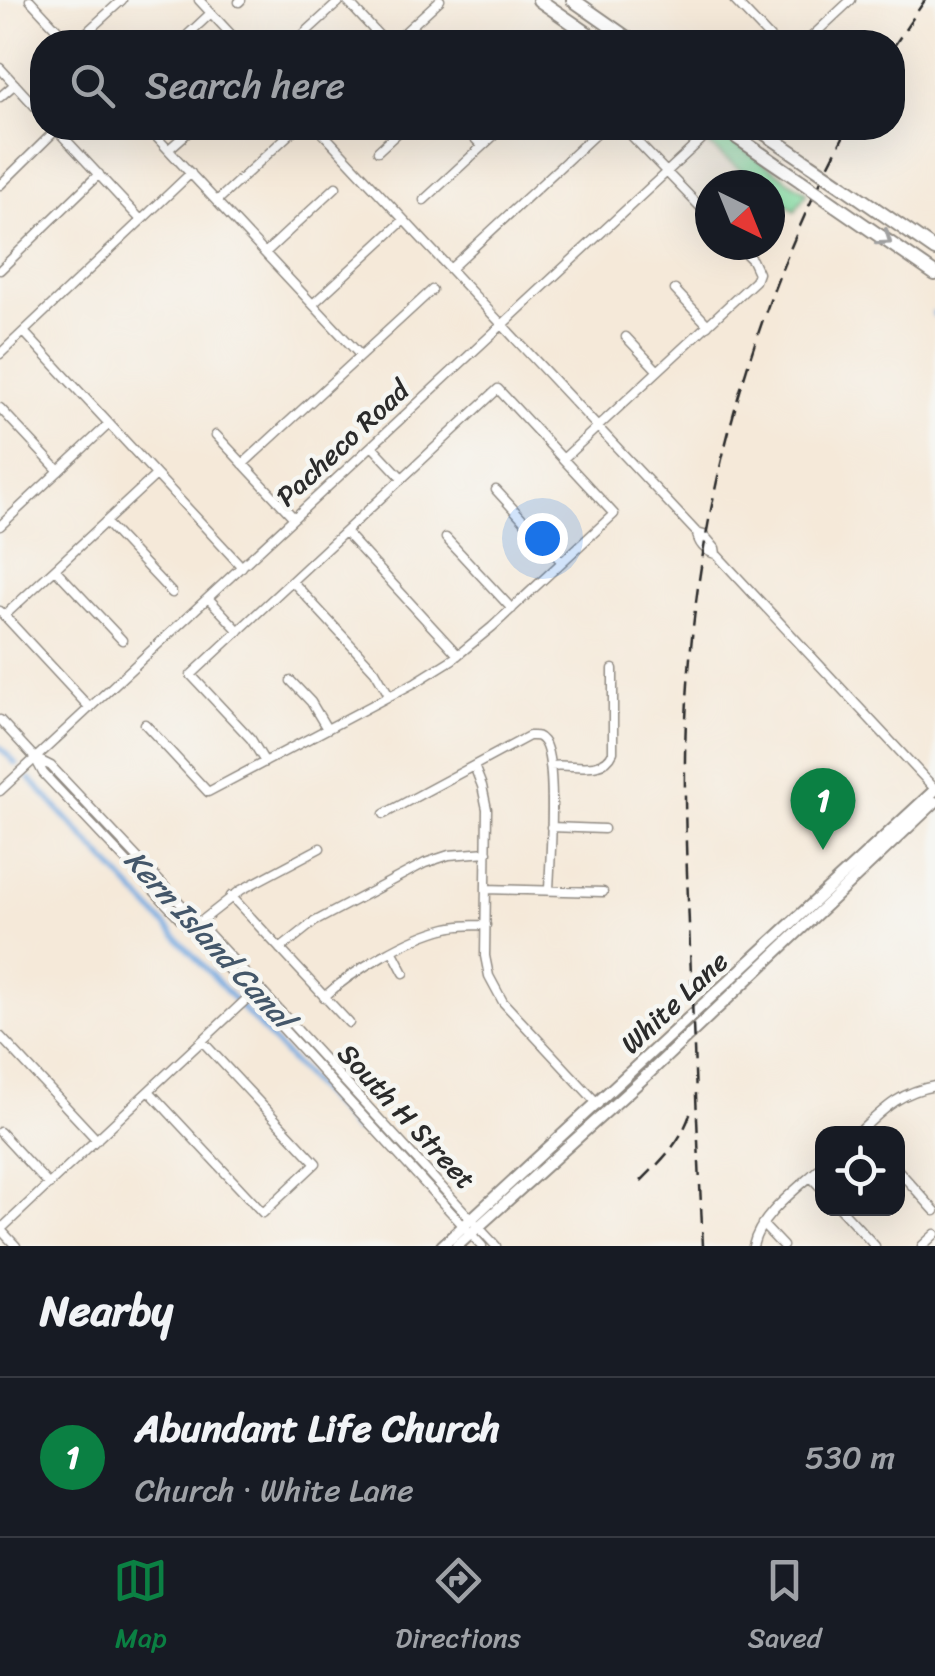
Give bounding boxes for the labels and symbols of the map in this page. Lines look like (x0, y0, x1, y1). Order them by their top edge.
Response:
north arrow (695, 170, 785, 260)
one-way arrow (874, 227, 892, 245)
street label: Pacheco Road (264, 366, 423, 519)
your location (517, 513, 568, 564)
pin: 1 (790, 768, 856, 850)
water label: Kern Island Canal (110, 836, 312, 1047)
street label: White Lane (608, 939, 740, 1066)
street label: South H Street (325, 1031, 488, 1201)

